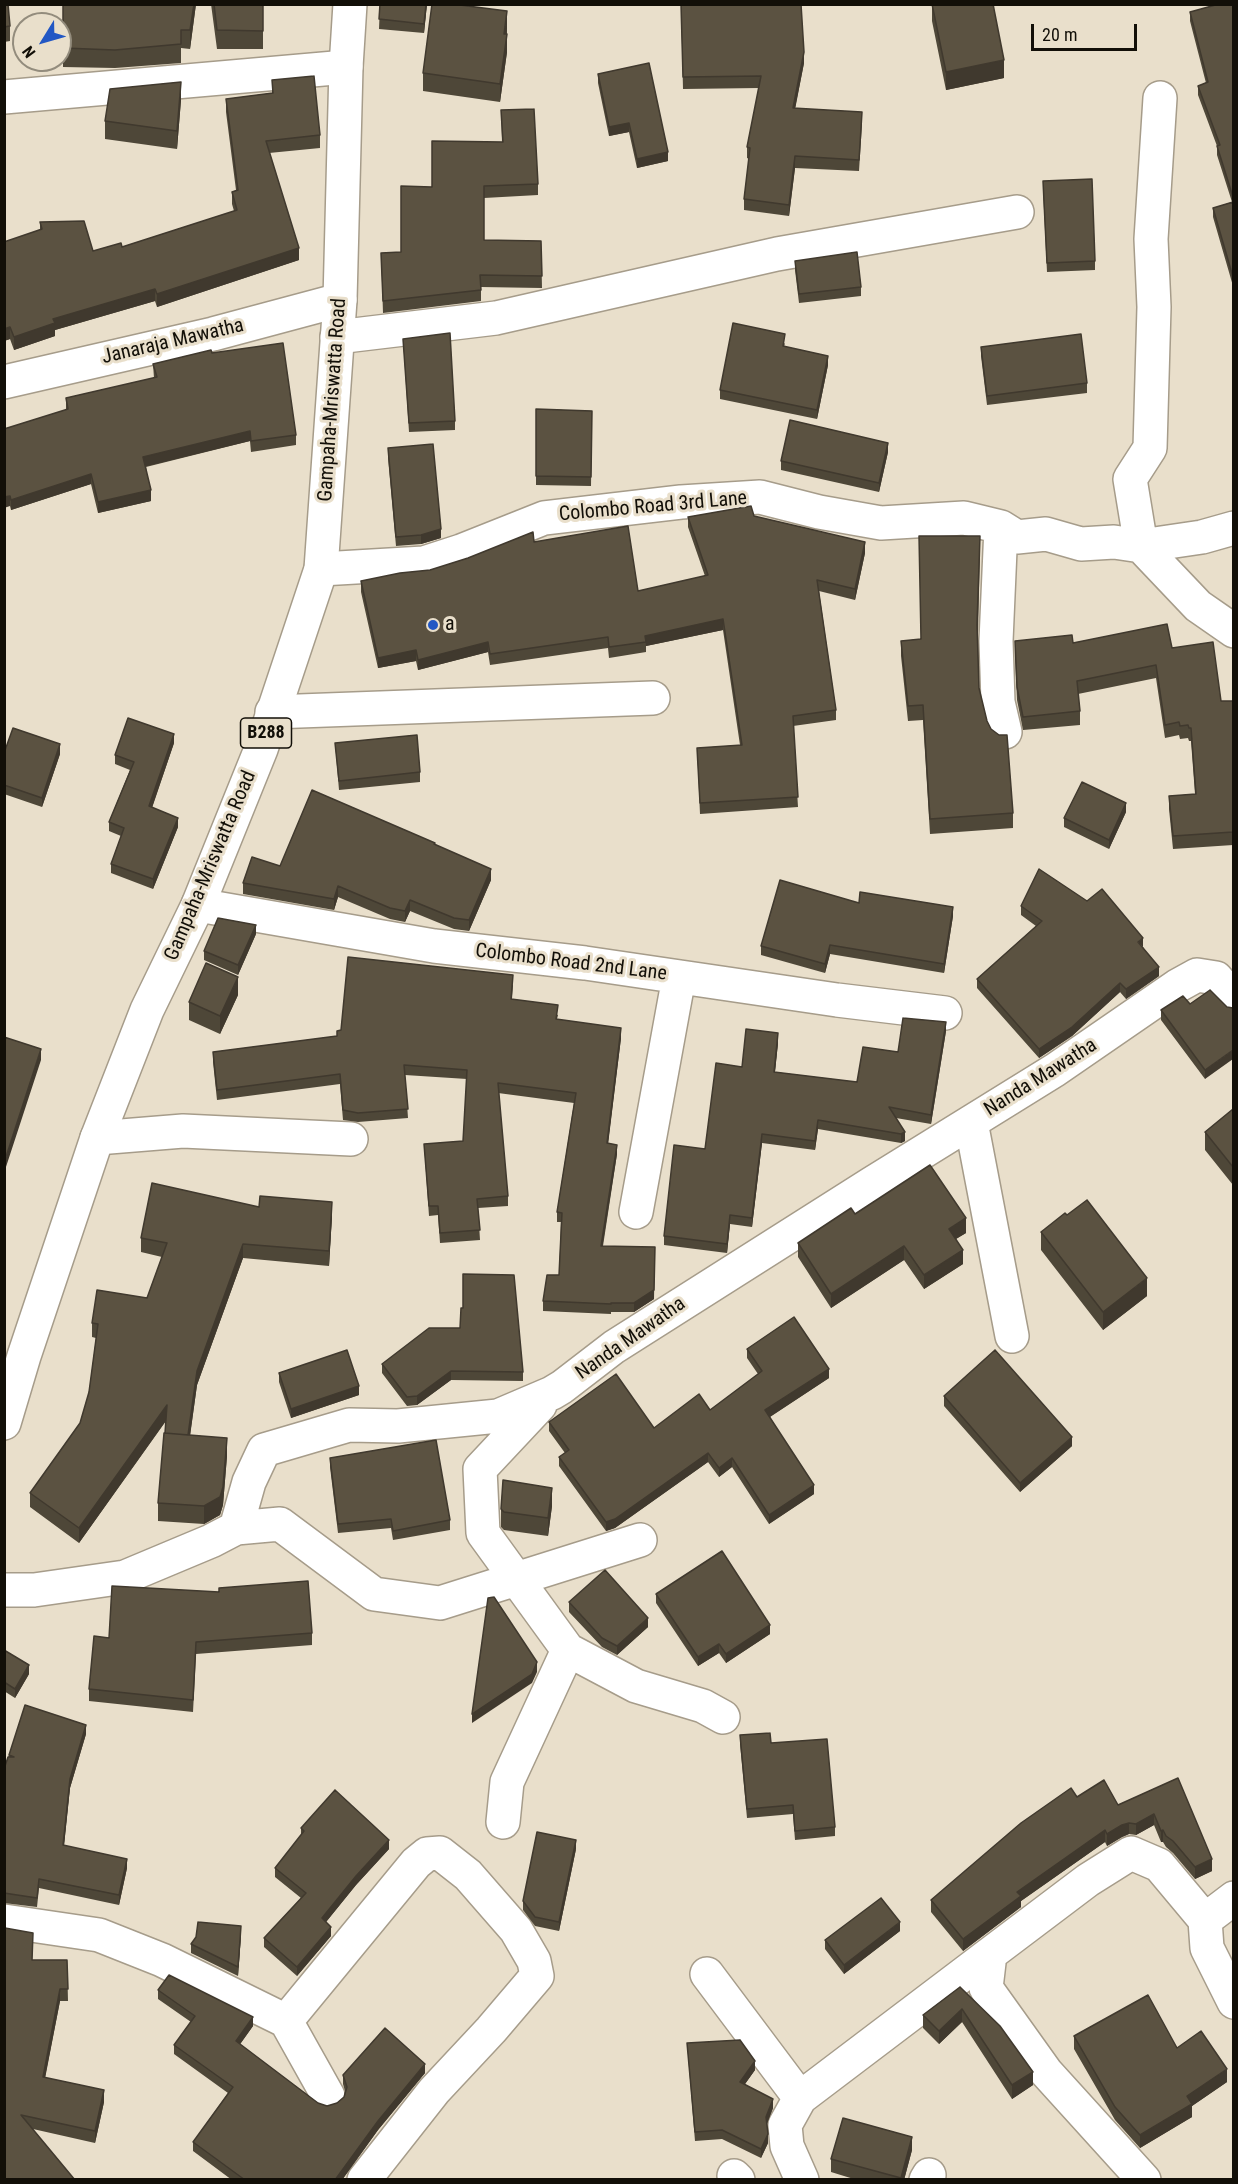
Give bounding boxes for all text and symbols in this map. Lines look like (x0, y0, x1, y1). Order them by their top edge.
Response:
north arrow (12, 12, 72, 72)
scale bar (1034, 12, 1140, 50)
text: 20 m (1042, 24, 1077, 45)
text: N (18, 42, 39, 62)
street label: Gampaha-Mriswatta Road (314, 298, 352, 502)
street label: Janaraja Mawatha (100, 314, 246, 370)
street label: Colombo Road 3rd Lane (558, 487, 748, 527)
place label: a (445, 613, 455, 637)
marker: a (426, 618, 440, 632)
road number: B288 (240, 718, 292, 748)
street label: Gampaha-Mriswatta Road (160, 768, 262, 964)
street label: Colombo Road 2nd Lane (474, 939, 668, 987)
street label: Nanda Mawatha (980, 1034, 1102, 1122)
street label: Nanda Mawatha (572, 1292, 690, 1386)

